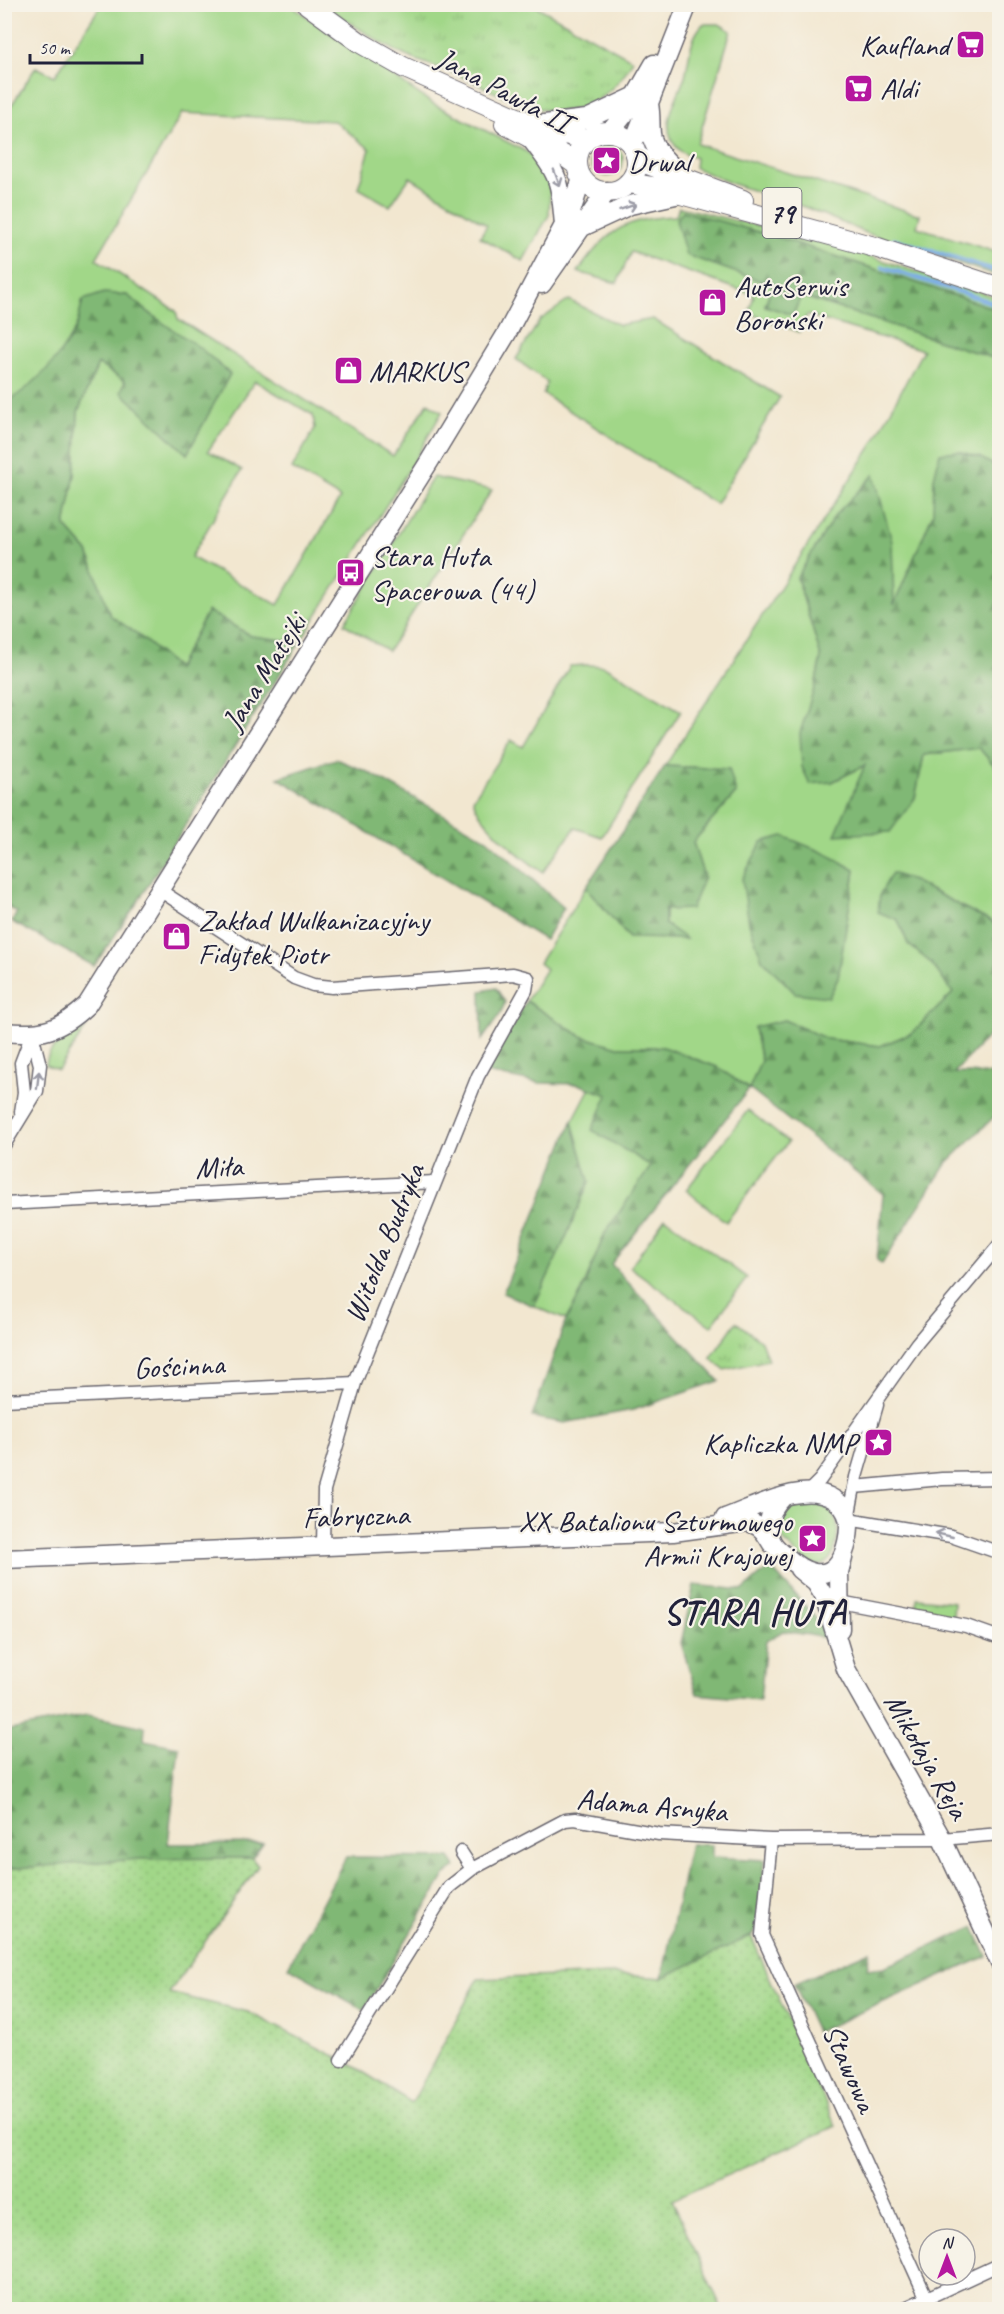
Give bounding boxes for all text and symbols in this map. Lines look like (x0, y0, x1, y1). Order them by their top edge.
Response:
place label: Kaufland (860, 26, 953, 64)
scale bar (30, 27, 142, 65)
supermarket icon: Kaufland (954, 29, 986, 61)
text: 50 m (39, 37, 72, 59)
street label: Jana Pawła II (428, 38, 583, 144)
place label: Aldi (880, 69, 921, 107)
supermarket icon: Aldi (843, 72, 875, 104)
place label: Drwal (628, 142, 695, 180)
place icon: Drwal (591, 145, 623, 177)
one-way arrow (552, 168, 563, 187)
road number: 79 (762, 188, 802, 238)
one-way arrow (618, 200, 637, 211)
place label: AutoSerwis Boroński (734, 267, 850, 339)
shop icon: AutoSerwis Boroński (697, 287, 729, 319)
place label: MARKUS (369, 352, 470, 390)
shop icon: MARKUS (332, 355, 364, 387)
place label: Stara Huta Spacerowa (44) (371, 537, 536, 609)
bus stop icon: Stara Huta Spacerowa (44) (334, 557, 366, 589)
street label: Jana Matejki (212, 603, 317, 739)
place label: Zakład Wulkanizacyjny Fidytek Piotr (198, 901, 432, 973)
shop icon: Zakład Wulkanizacyjny Fidytek Piotr (161, 921, 193, 953)
one-way arrow (33, 1070, 44, 1090)
street label: Miła (194, 1147, 246, 1187)
street label: Witolda Budryka (335, 1156, 434, 1328)
street label: Gościnna (133, 1345, 227, 1387)
place label: Kapliczka NMP (703, 1424, 861, 1462)
place icon: Kapliczka NMP (862, 1427, 894, 1459)
street label: Fabryczna (302, 1495, 412, 1537)
place label: XX Batalionu Szturmowego Armii Krajowej (519, 1502, 795, 1574)
place icon: XX Batalionu Szturmowego Armii Krajowej (797, 1522, 829, 1554)
one-way arrow (935, 1529, 954, 1540)
district label: STARA HUTA (663, 1589, 848, 1635)
street label: Mikołaja Reja (876, 1686, 979, 1827)
street label: Adama Asnyka (575, 1780, 731, 1831)
street label: Stawowa (814, 2018, 887, 2120)
north arrow (917, 2227, 977, 2287)
text: N (942, 2233, 955, 2253)

